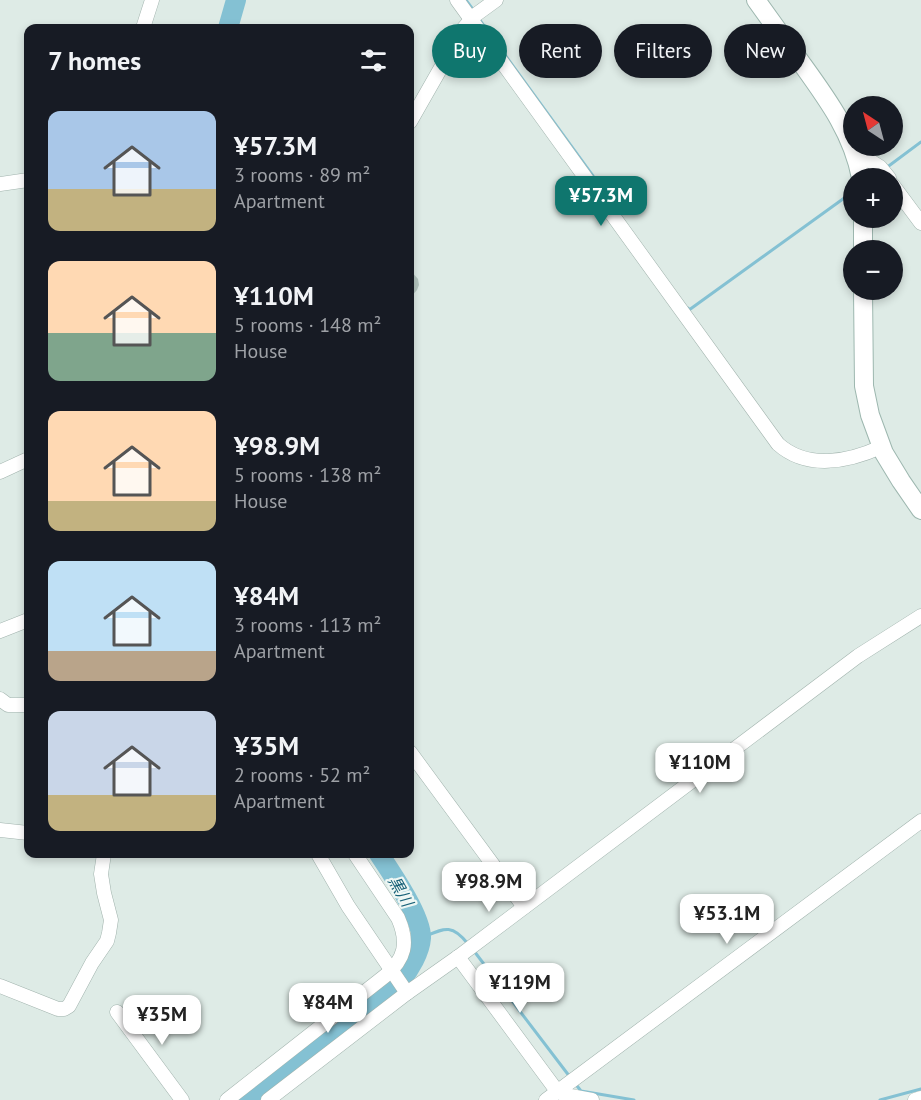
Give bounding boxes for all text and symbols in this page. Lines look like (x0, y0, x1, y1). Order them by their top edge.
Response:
chip: Buy (432, 24, 507, 78)
chip: Rent (519, 24, 602, 78)
chip: Filters (614, 24, 712, 78)
chip: New (724, 24, 806, 78)
text: 7 homes (48, 44, 141, 77)
icon: filters (357, 44, 390, 77)
north arrow (843, 96, 903, 156)
map controls (843, 96, 903, 300)
text: ¥57.3M (234, 129, 317, 162)
icon: home (96, 135, 168, 207)
text: 3 rooms · 89 m² (234, 162, 370, 188)
button: + (843, 168, 903, 228)
pin: ¥57.3M (552, 176, 650, 227)
text: ¥57.3M (569, 182, 633, 208)
text: Apartment (234, 188, 325, 214)
button: − (843, 240, 903, 300)
text: ¥110M (234, 279, 314, 312)
icon: home (96, 285, 168, 357)
text: 5 rooms · 148 m² (234, 312, 381, 338)
text: House (234, 338, 288, 364)
text: ¥98.9M (234, 429, 320, 462)
icon: home (96, 435, 168, 507)
text: 5 rooms · 138 m² (234, 462, 381, 488)
text: House (234, 488, 288, 514)
text: ¥84M (234, 579, 299, 612)
icon: home (96, 585, 168, 657)
text: 3 rooms · 113 m² (234, 612, 381, 638)
text: Apartment (234, 638, 325, 664)
text: ¥35M (234, 729, 299, 762)
icon: home (96, 735, 168, 807)
pin: ¥110M (658, 743, 742, 794)
text: ¥110M (669, 749, 731, 775)
text: 2 rooms · 52 m² (234, 762, 370, 788)
text: Apartment (234, 788, 325, 814)
pin: ¥98.9M (440, 862, 538, 913)
text: ¥98.9M (456, 868, 522, 894)
water label: 黒川 (384, 872, 419, 912)
pin: ¥53.1M (678, 894, 776, 945)
text: ¥53.1M (694, 900, 760, 926)
pin: ¥119M (478, 963, 562, 1014)
text: ¥119M (489, 969, 551, 995)
pin: ¥84M (292, 983, 364, 1034)
text: ¥84M (303, 989, 353, 1015)
pin: ¥35M (126, 995, 198, 1046)
text: ¥35M (137, 1001, 187, 1027)

